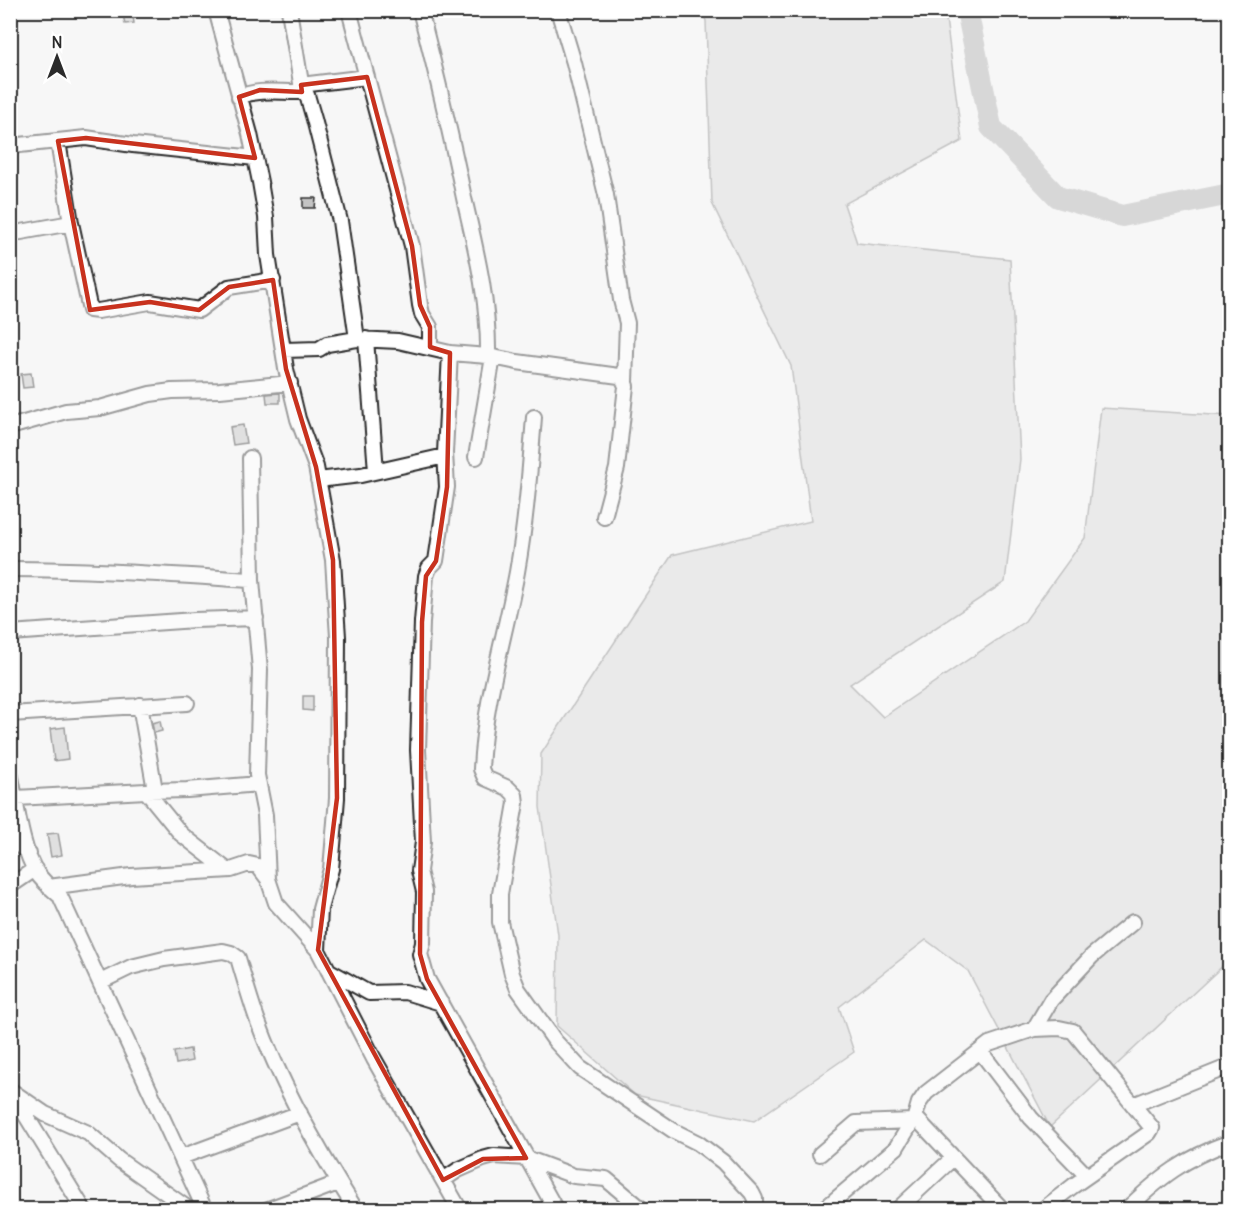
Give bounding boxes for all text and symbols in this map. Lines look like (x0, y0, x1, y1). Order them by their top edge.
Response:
north arrow (27, 27, 87, 87)
text: N (51, 32, 63, 52)

